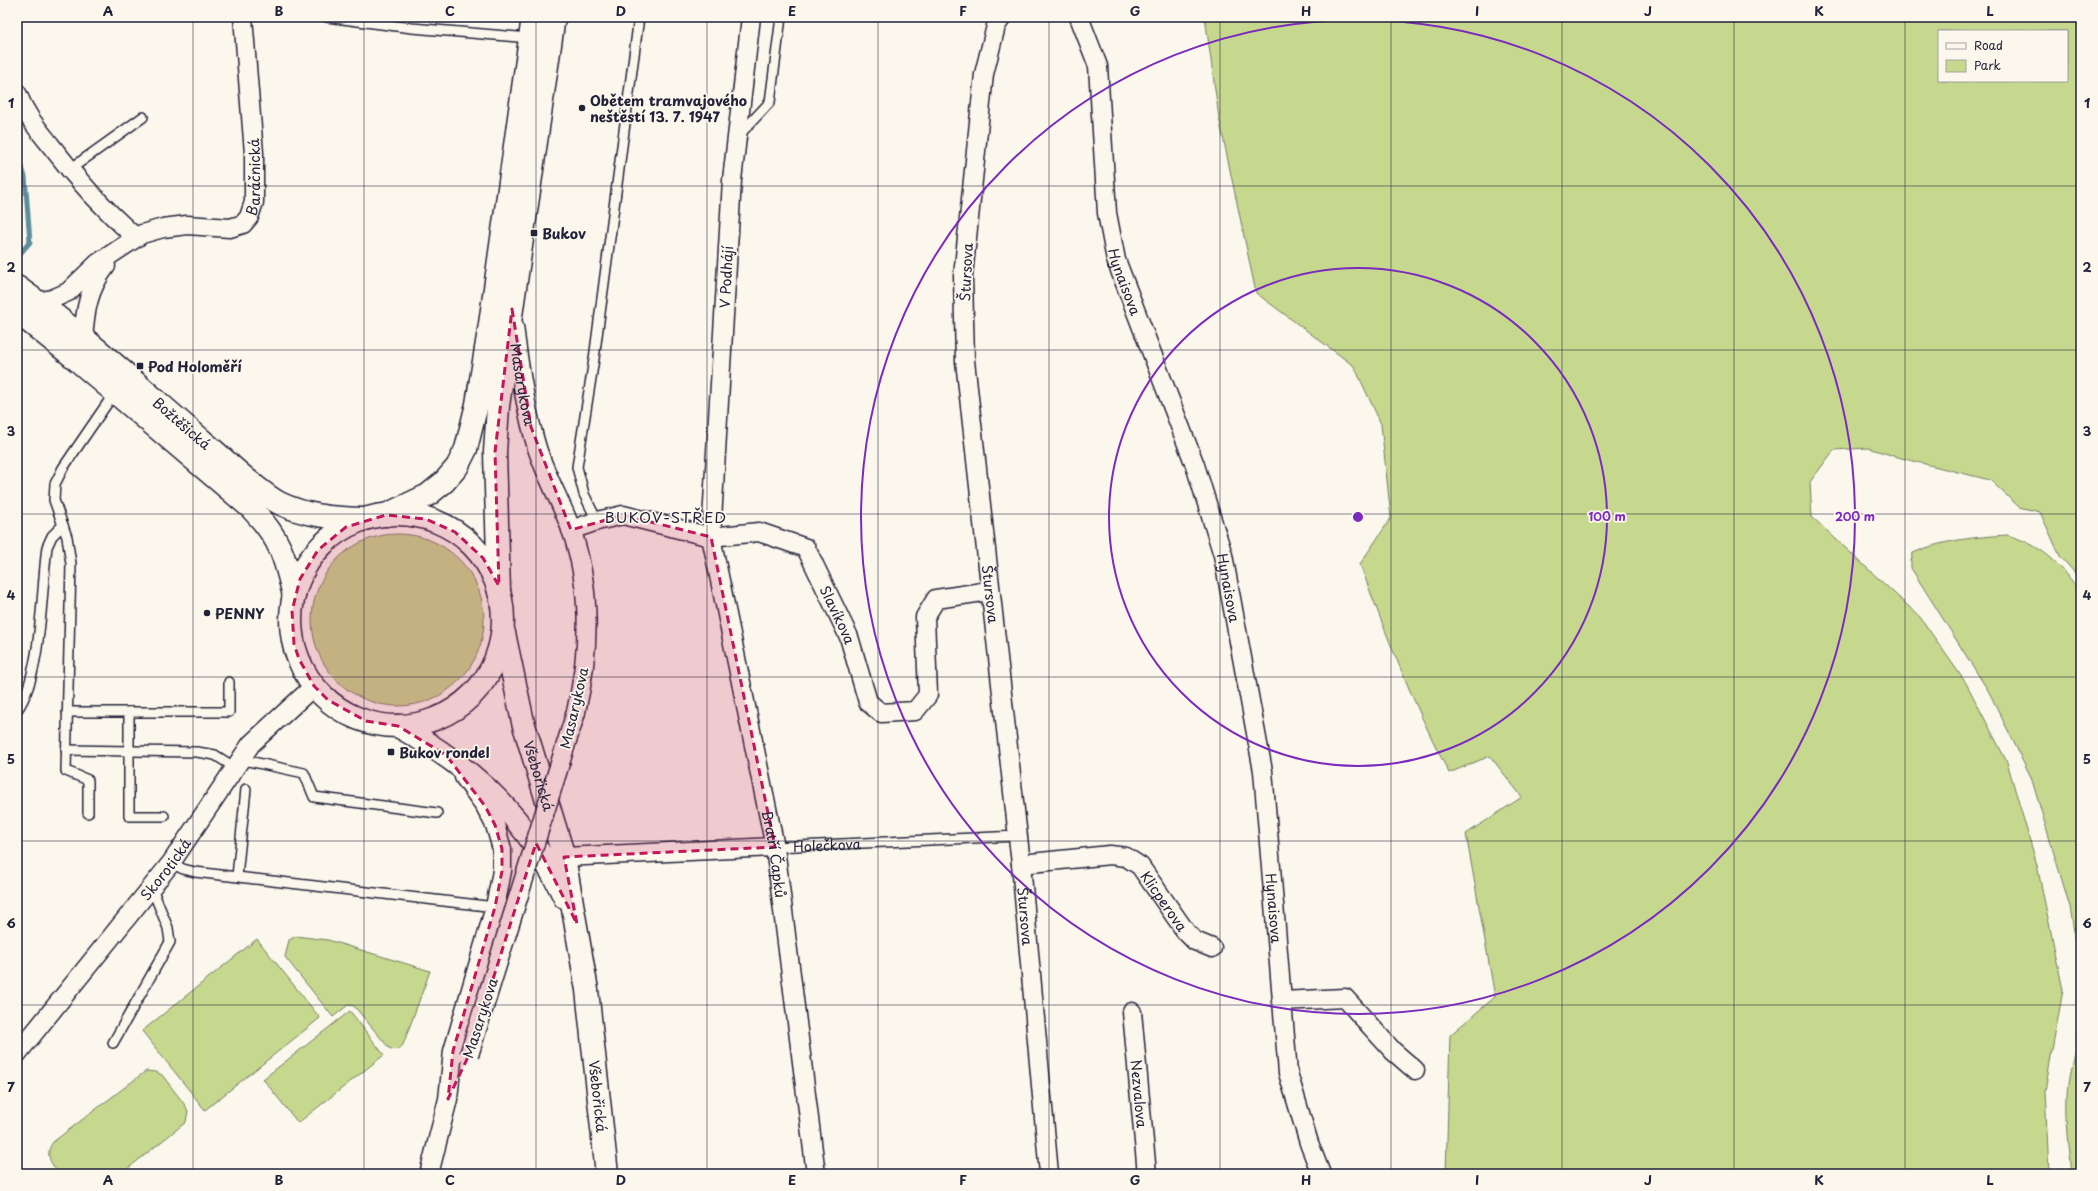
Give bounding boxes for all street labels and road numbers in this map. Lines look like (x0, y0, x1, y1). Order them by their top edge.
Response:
street label: Baráčnická (240, 137, 265, 218)
street label: Štursova (954, 242, 978, 302)
street label: V Podhájí (714, 245, 738, 309)
street label: Hynaisova (1103, 247, 1147, 319)
street label: Masarykova (506, 342, 541, 428)
street label: Božtěšická (148, 392, 216, 454)
street label: Hynaisova (1212, 552, 1246, 625)
street label: Štursova (977, 564, 1005, 625)
street label: Slavíkova (815, 582, 861, 647)
street label: Masarykova (554, 665, 594, 751)
street label: Všebořická (519, 738, 560, 814)
street label: Bratří Čapků (757, 808, 792, 899)
street label: Holečkova (792, 833, 862, 857)
street label: Skorotická (135, 834, 196, 904)
street label: Klicperova (1136, 867, 1193, 936)
street label: Hynaisova (1261, 873, 1288, 944)
street label: Štursova (1013, 886, 1039, 947)
street label: Masarykova (457, 975, 503, 1061)
street label: Všebořická (584, 1059, 613, 1134)
street label: Nezvalova (1126, 1059, 1153, 1129)

